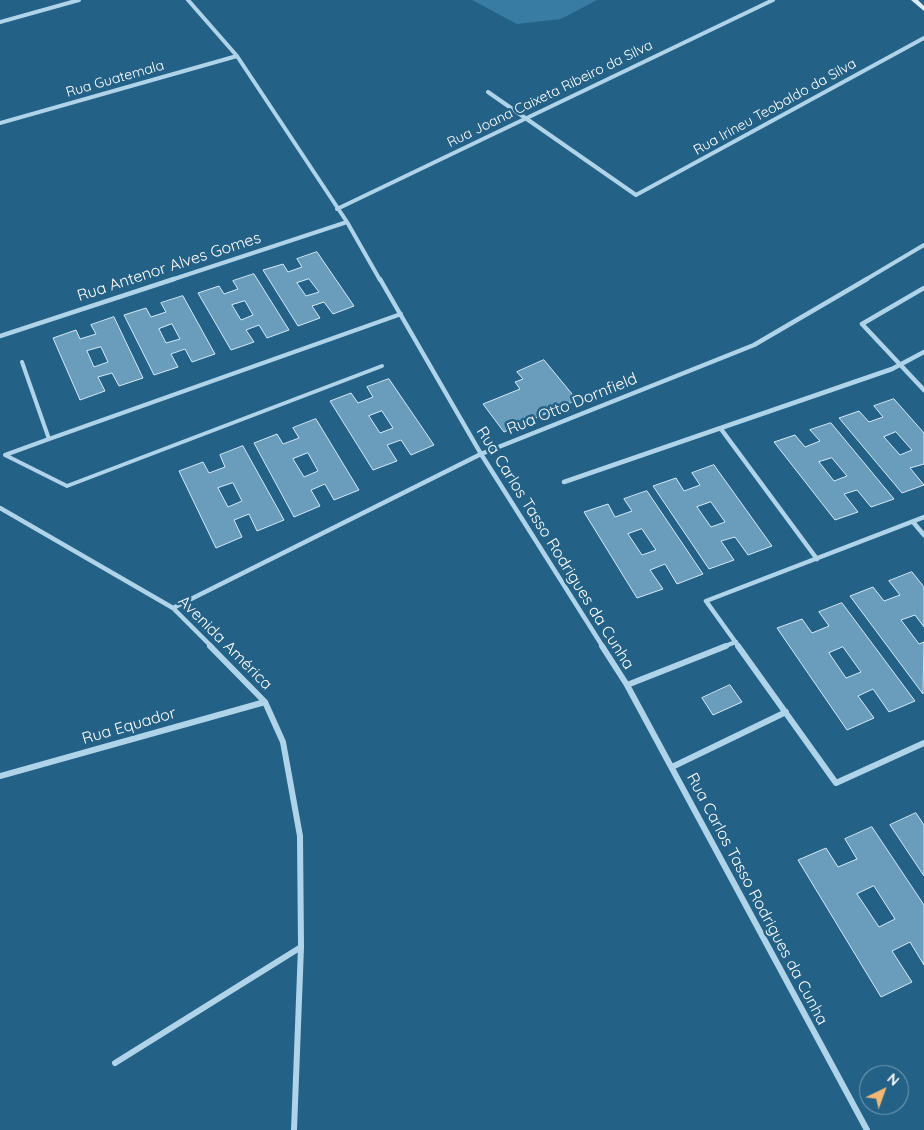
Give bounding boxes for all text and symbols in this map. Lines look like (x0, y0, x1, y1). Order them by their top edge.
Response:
street label: Rua Joana Caixeta Ribeiro da Silva (444, 37, 656, 151)
street label: Rua Irineu Teobaldo da Silva (691, 55, 859, 159)
street label: Rua Guatemala (64, 57, 166, 101)
street label: Rua Antenor Alves Gomes (75, 228, 263, 306)
street label: Rua Otto Dornfield (504, 369, 640, 439)
street label: Rua Carlos Tasso Rodrigues da Cunha (472, 423, 638, 673)
street label: Avenida América (174, 592, 276, 694)
street label: Rua Equador (80, 703, 178, 749)
street label: Rua Carlos Tasso Rodrigues da Cunha (682, 770, 832, 1028)
north arrow (859, 1065, 909, 1115)
text: N (884, 1069, 903, 1090)

